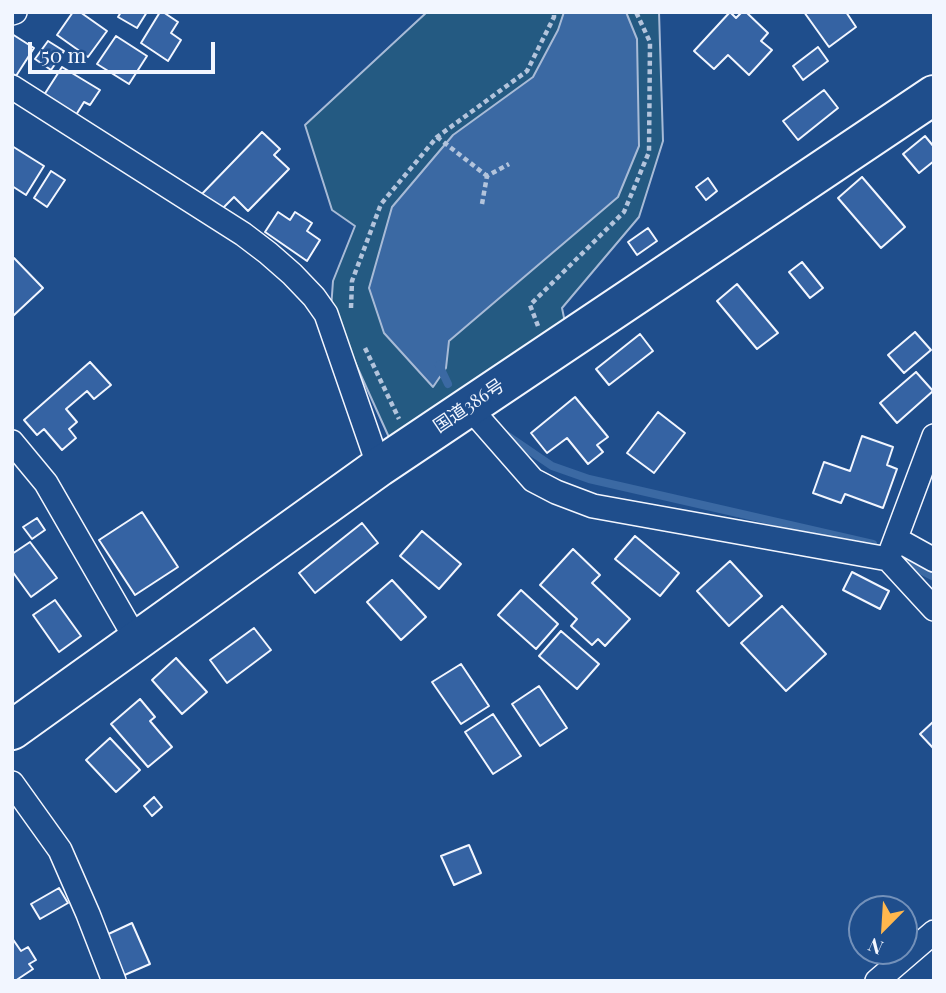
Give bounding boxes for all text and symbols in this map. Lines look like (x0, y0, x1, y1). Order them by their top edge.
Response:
scale bar (32, 28, 219, 72)
text: 50 m (41, 40, 86, 68)
street label: 国道386号 (429, 374, 509, 438)
north arrow (848, 895, 918, 965)
text: N (864, 933, 887, 962)

